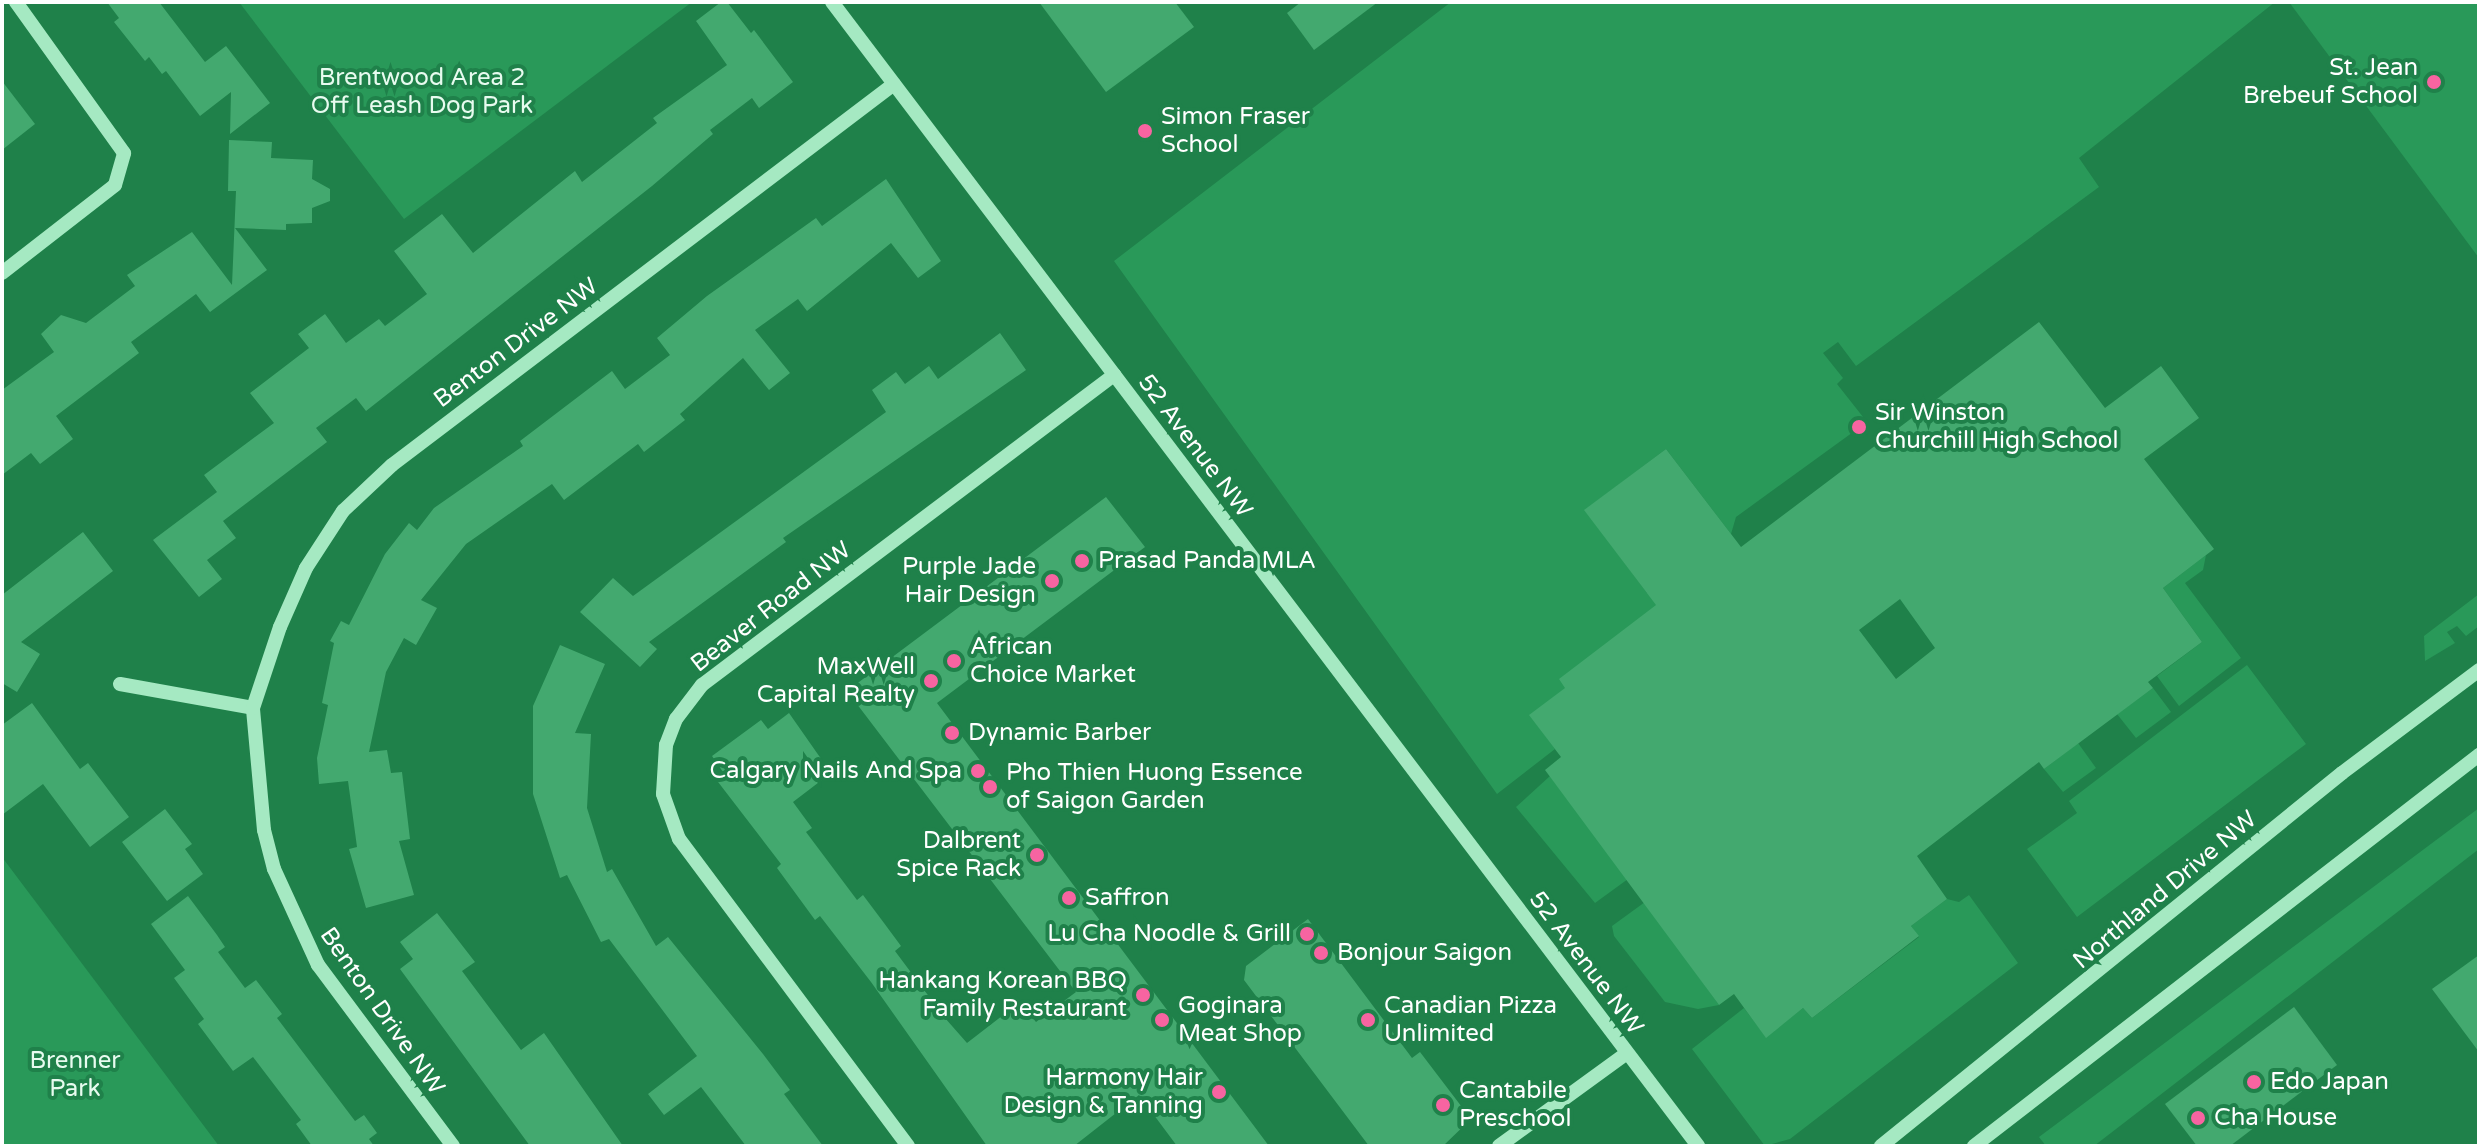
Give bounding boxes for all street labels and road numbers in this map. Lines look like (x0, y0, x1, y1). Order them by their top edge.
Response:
street label: Benton Drive NW (428, 272, 604, 414)
street label: 52 Avenue NW (1132, 369, 1258, 523)
street label: Beaver Road NW (685, 536, 857, 678)
street label: Northland Drive NW (2067, 805, 2263, 975)
street label: 52 Avenue NW (1523, 886, 1649, 1040)
street label: Benton Drive NW (313, 922, 451, 1100)

